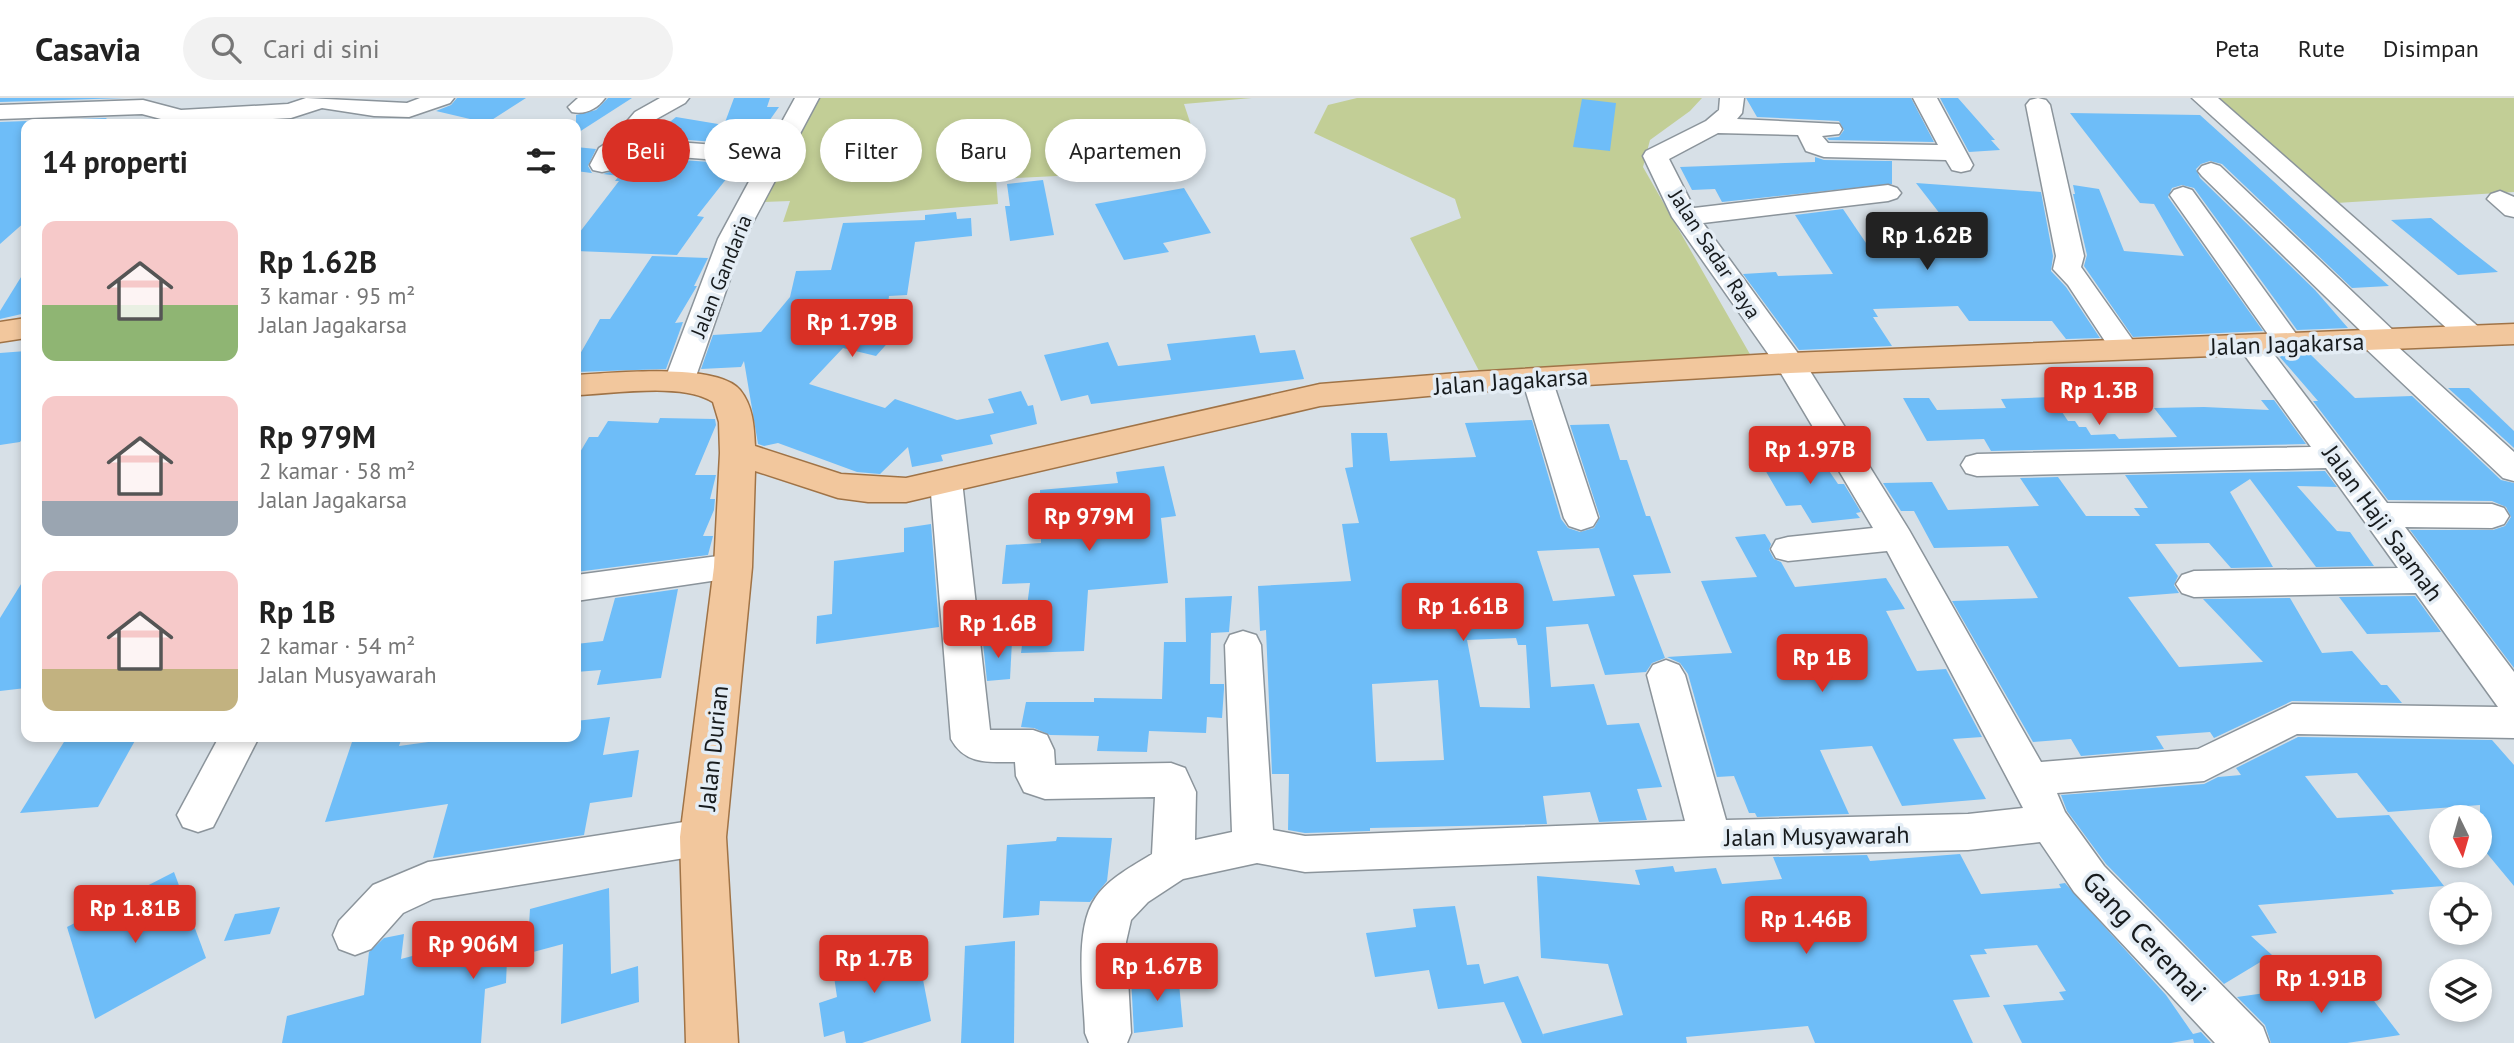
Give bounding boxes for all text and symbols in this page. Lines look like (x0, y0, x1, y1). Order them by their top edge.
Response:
search box (183, 17, 673, 80)
text: Casavia (35, 27, 141, 70)
icon: search (207, 29, 245, 67)
text: Cari di sini (263, 32, 380, 65)
text: Peta (2215, 33, 2260, 64)
text: Rute (2298, 33, 2345, 64)
text: Disimpan (2383, 33, 2479, 64)
chip: Beli (602, 119, 690, 182)
chip: Sewa (704, 119, 806, 182)
chip: Filter (820, 119, 922, 182)
chip: Baru (936, 119, 1031, 182)
chip: Apartemen (1045, 119, 1206, 182)
text: 14 properti (42, 142, 188, 181)
icon: filters (522, 142, 560, 180)
street label: Jalan Sadar Raya (1663, 183, 1767, 324)
street label: Jalan Gandaria (684, 211, 758, 342)
pin: Rp 1.62B (1855, 212, 1999, 272)
text: Rp 1.62B (1882, 220, 1972, 249)
text: Rp 1.62B (259, 242, 377, 281)
icon: home (98, 249, 182, 333)
text: 3 kamar · 95 m² (259, 281, 415, 310)
pin: Rp 1.79B (780, 300, 924, 359)
text: Rp 1.79B (807, 307, 897, 336)
text: Jalan Jagakarsa (259, 310, 407, 339)
street label: Jalan Jagakarsa (2208, 326, 2365, 362)
street label: Jalan Jagakarsa (1432, 360, 1589, 402)
pin: Rp 1.3B (2034, 368, 2164, 427)
text: Rp 1.3B (2060, 375, 2138, 404)
text: Rp 979M (259, 417, 376, 456)
icon: home (98, 424, 182, 508)
pin: Rp 1.97B (1738, 426, 1882, 486)
text: Rp 1.97B (1765, 434, 1855, 463)
street label: Jalan Haji Saamah (2315, 438, 2450, 607)
text: 2 kamar · 58 m² (259, 456, 415, 485)
text: Jalan Jagakarsa (259, 485, 407, 514)
pin: Rp 979M (1024, 494, 1154, 553)
text: Rp 979M (1044, 501, 1134, 530)
pin: Rp 1.61B (1391, 584, 1535, 643)
text: Rp 1.61B (1418, 591, 1508, 620)
text: Rp 1B (259, 592, 336, 631)
icon: home (98, 599, 182, 683)
pin: Rp 1.6B (933, 601, 1063, 660)
text: Rp 1.6B (959, 608, 1037, 637)
text: 2 kamar · 54 m² (259, 631, 415, 660)
pin: Rp 1B (1773, 634, 1871, 694)
text: Rp 1B (1793, 642, 1851, 671)
text: Jalan Musyawarah (259, 660, 436, 689)
street label: Jalan Durian (691, 684, 735, 813)
north arrow (2429, 805, 2492, 868)
map controls (2429, 805, 2492, 1022)
street label: Jalan Musyawarah (1723, 819, 1910, 853)
street label: Gang Ceremai (2075, 863, 2215, 1009)
button: locate (2429, 882, 2492, 945)
pin: Rp 1.81B (63, 886, 207, 945)
text: Rp 1.81B (90, 893, 180, 922)
pin: Rp 1.46B (1734, 896, 1878, 956)
text: Rp 1.46B (1761, 904, 1851, 933)
pin: Rp 906M (408, 922, 538, 981)
text: Rp 906M (428, 929, 518, 958)
pin: Rp 1.7B (809, 936, 939, 995)
text: Rp 1.7B (835, 943, 913, 972)
pin: Rp 1.67B (1085, 944, 1229, 1003)
text: Rp 1.67B (1112, 951, 1202, 980)
pin: Rp 1.91B (2249, 956, 2393, 1015)
button: layers (2429, 959, 2492, 1022)
text: Rp 1.91B (2276, 963, 2366, 992)

